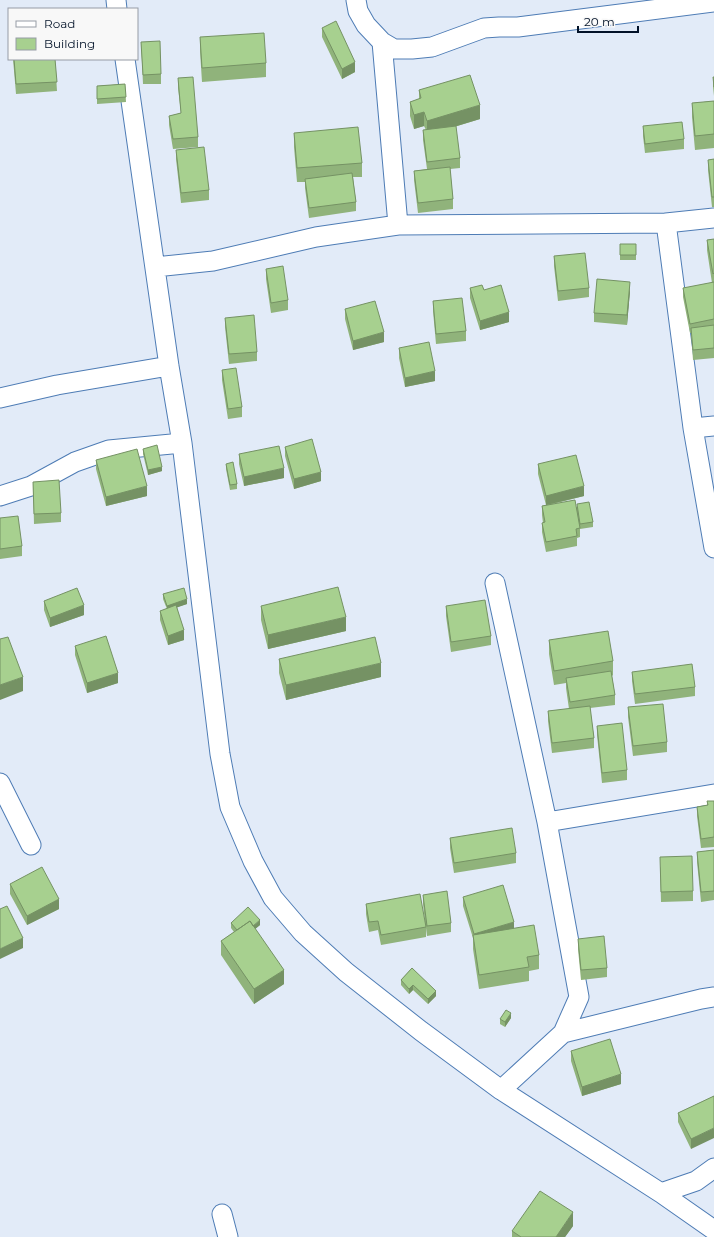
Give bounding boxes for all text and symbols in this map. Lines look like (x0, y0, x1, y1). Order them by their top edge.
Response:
legend (8, 8, 138, 60)
scale bar (578, 8, 638, 34)
text: 20 m (584, 14, 615, 29)
text: Road (44, 16, 75, 31)
text: Building (44, 36, 95, 51)

